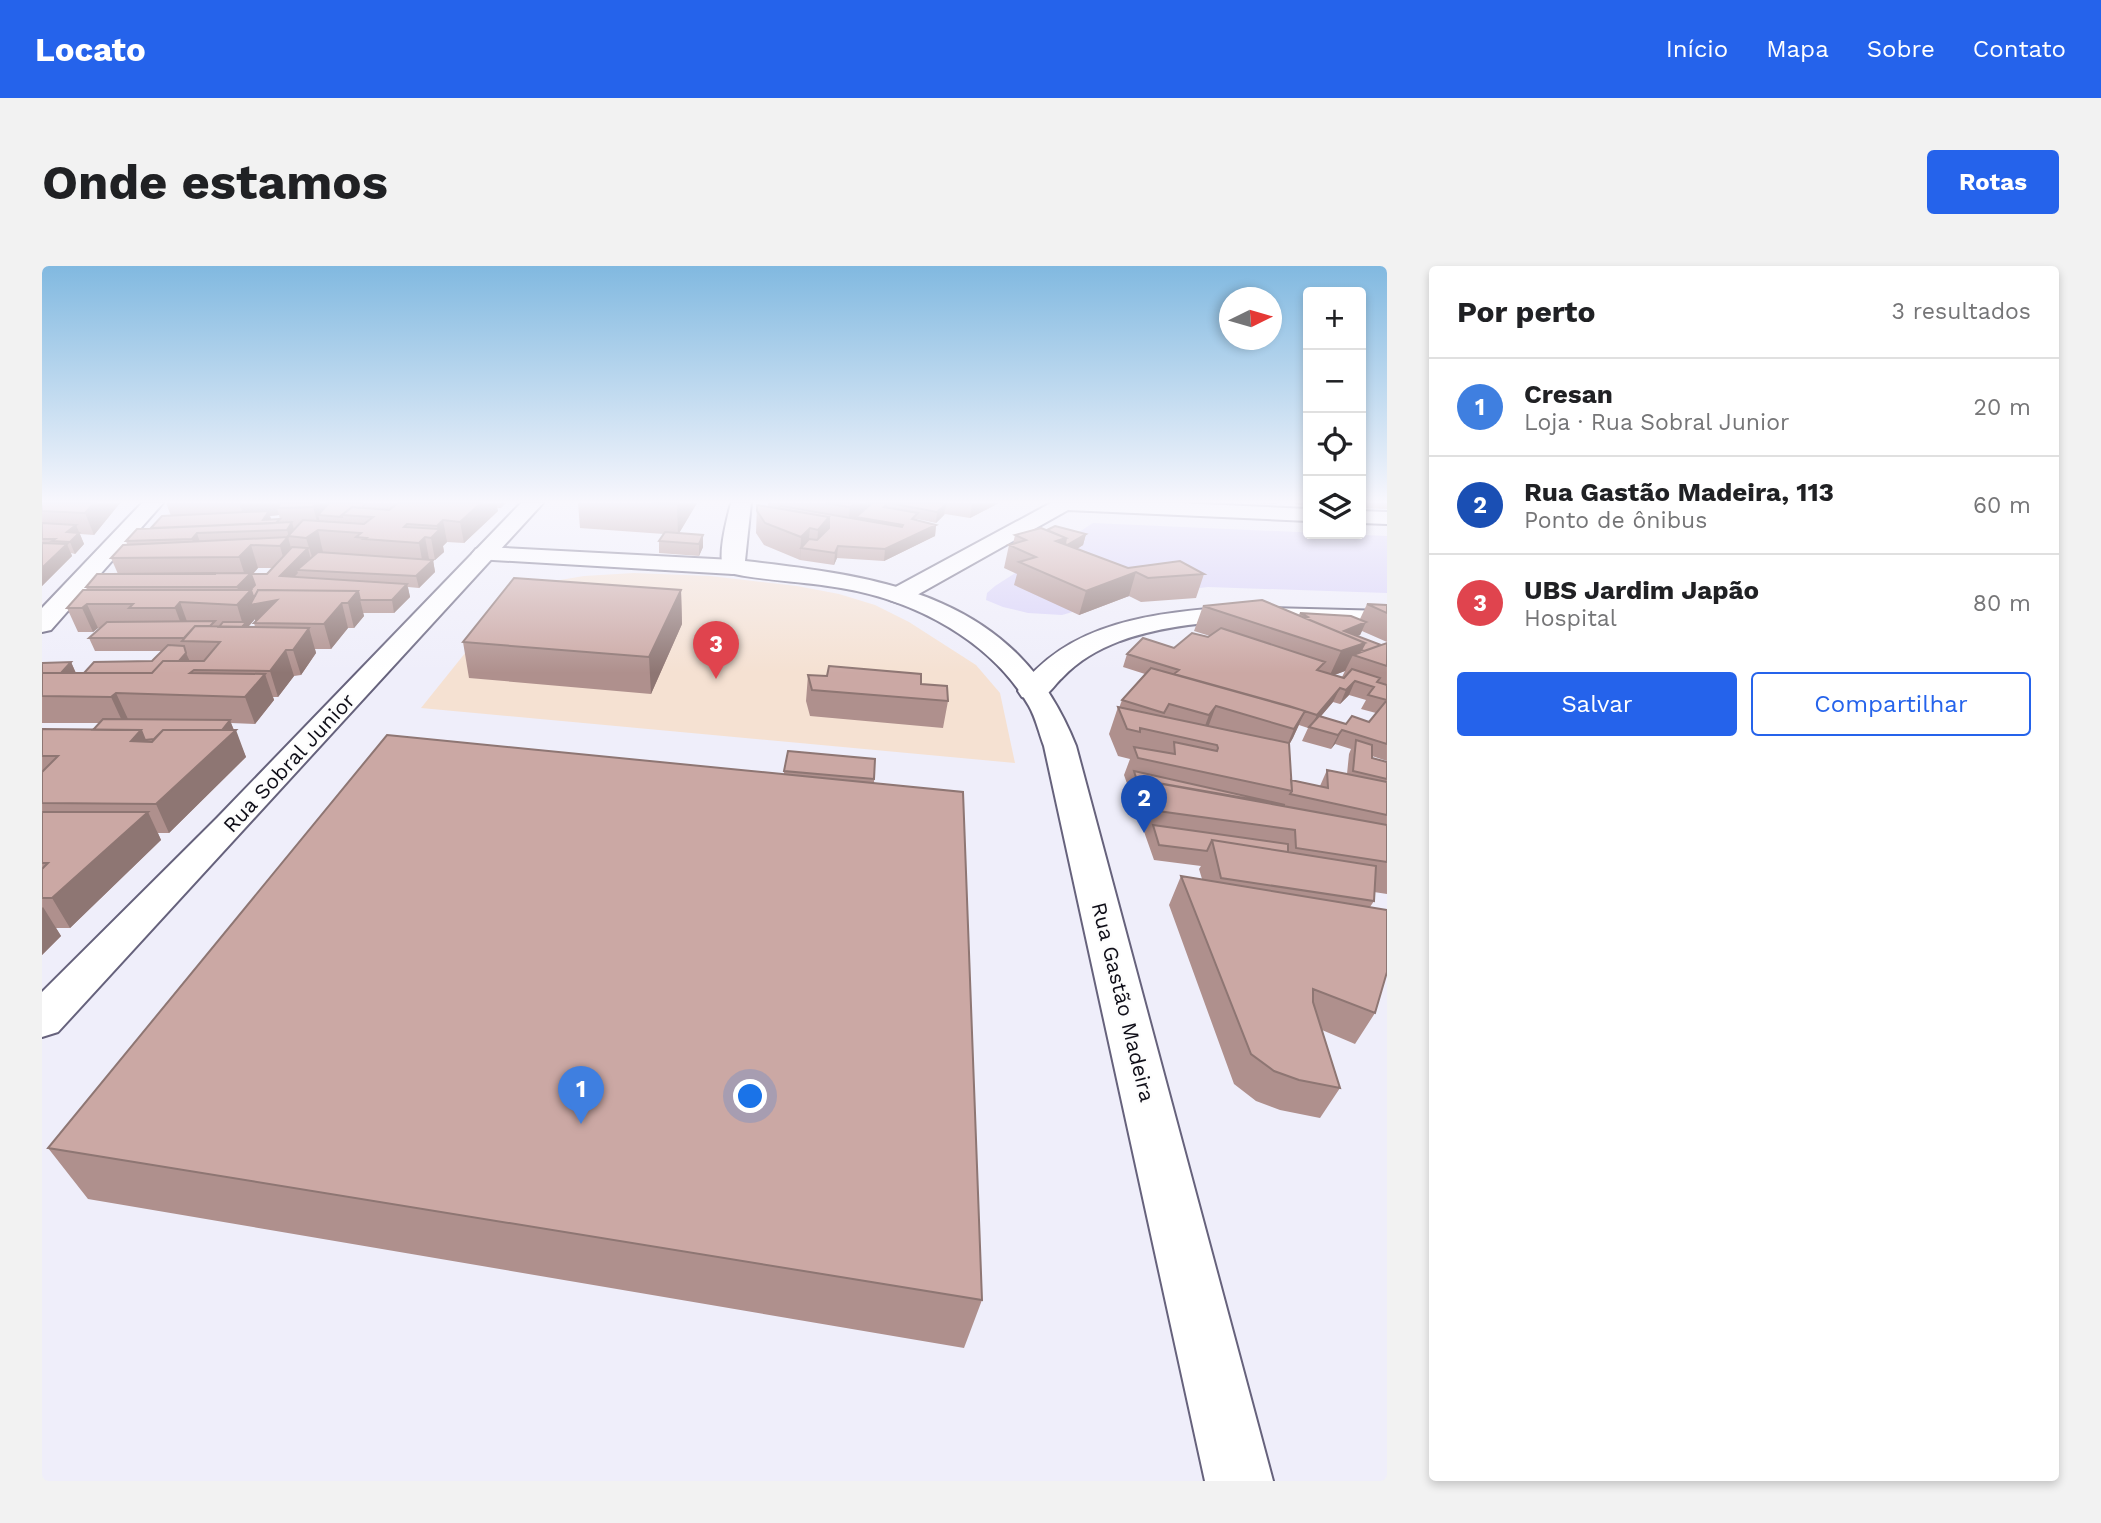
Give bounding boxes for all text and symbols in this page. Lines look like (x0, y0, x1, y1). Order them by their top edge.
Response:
text: Locato (35, 30, 146, 69)
text: Início (1666, 35, 1728, 63)
text: Mapa (1766, 35, 1829, 63)
text: Sobre (1867, 35, 1935, 63)
text: Contato (1973, 35, 2066, 63)
button: Rotas (1927, 150, 2059, 214)
text: Onde estamos (42, 153, 388, 211)
north arrow (1219, 287, 1282, 350)
map controls (1303, 287, 1366, 539)
button: + (1303, 287, 1366, 350)
text: Por perto (1457, 294, 1595, 329)
text: 3 resultados (1892, 298, 2031, 325)
button: − (1303, 350, 1366, 413)
text: Cresan (1524, 379, 1613, 409)
text: 1 (1475, 394, 1485, 421)
text: 20 m (1974, 394, 2031, 421)
text: Loja · Rua Sobral Junior (1524, 409, 1789, 436)
button: locate (1303, 413, 1366, 476)
button: layers (1303, 476, 1366, 539)
text: Rua Gastão Madeira, 113 (1524, 477, 1834, 507)
text: 2 (1473, 492, 1487, 519)
text: 60 m (1973, 492, 2031, 519)
text: Ponto de ônibus (1524, 507, 1707, 534)
text: UBS Jardim Japão (1524, 575, 1759, 605)
text: 3 (1473, 590, 1487, 617)
text: 80 m (1973, 590, 2031, 617)
text: Hospital (1524, 605, 1617, 632)
pin: 3 (693, 621, 739, 679)
button: Salvar (1457, 672, 1737, 736)
button: Compartilhar (1751, 672, 2031, 736)
street label: Rua Sobral Junior (218, 687, 360, 838)
pin: 2 (1121, 775, 1167, 833)
street label: Rua Gastão Madeira (1087, 900, 1160, 1104)
pin: 1 (558, 1066, 604, 1124)
your location (733, 1079, 767, 1113)

